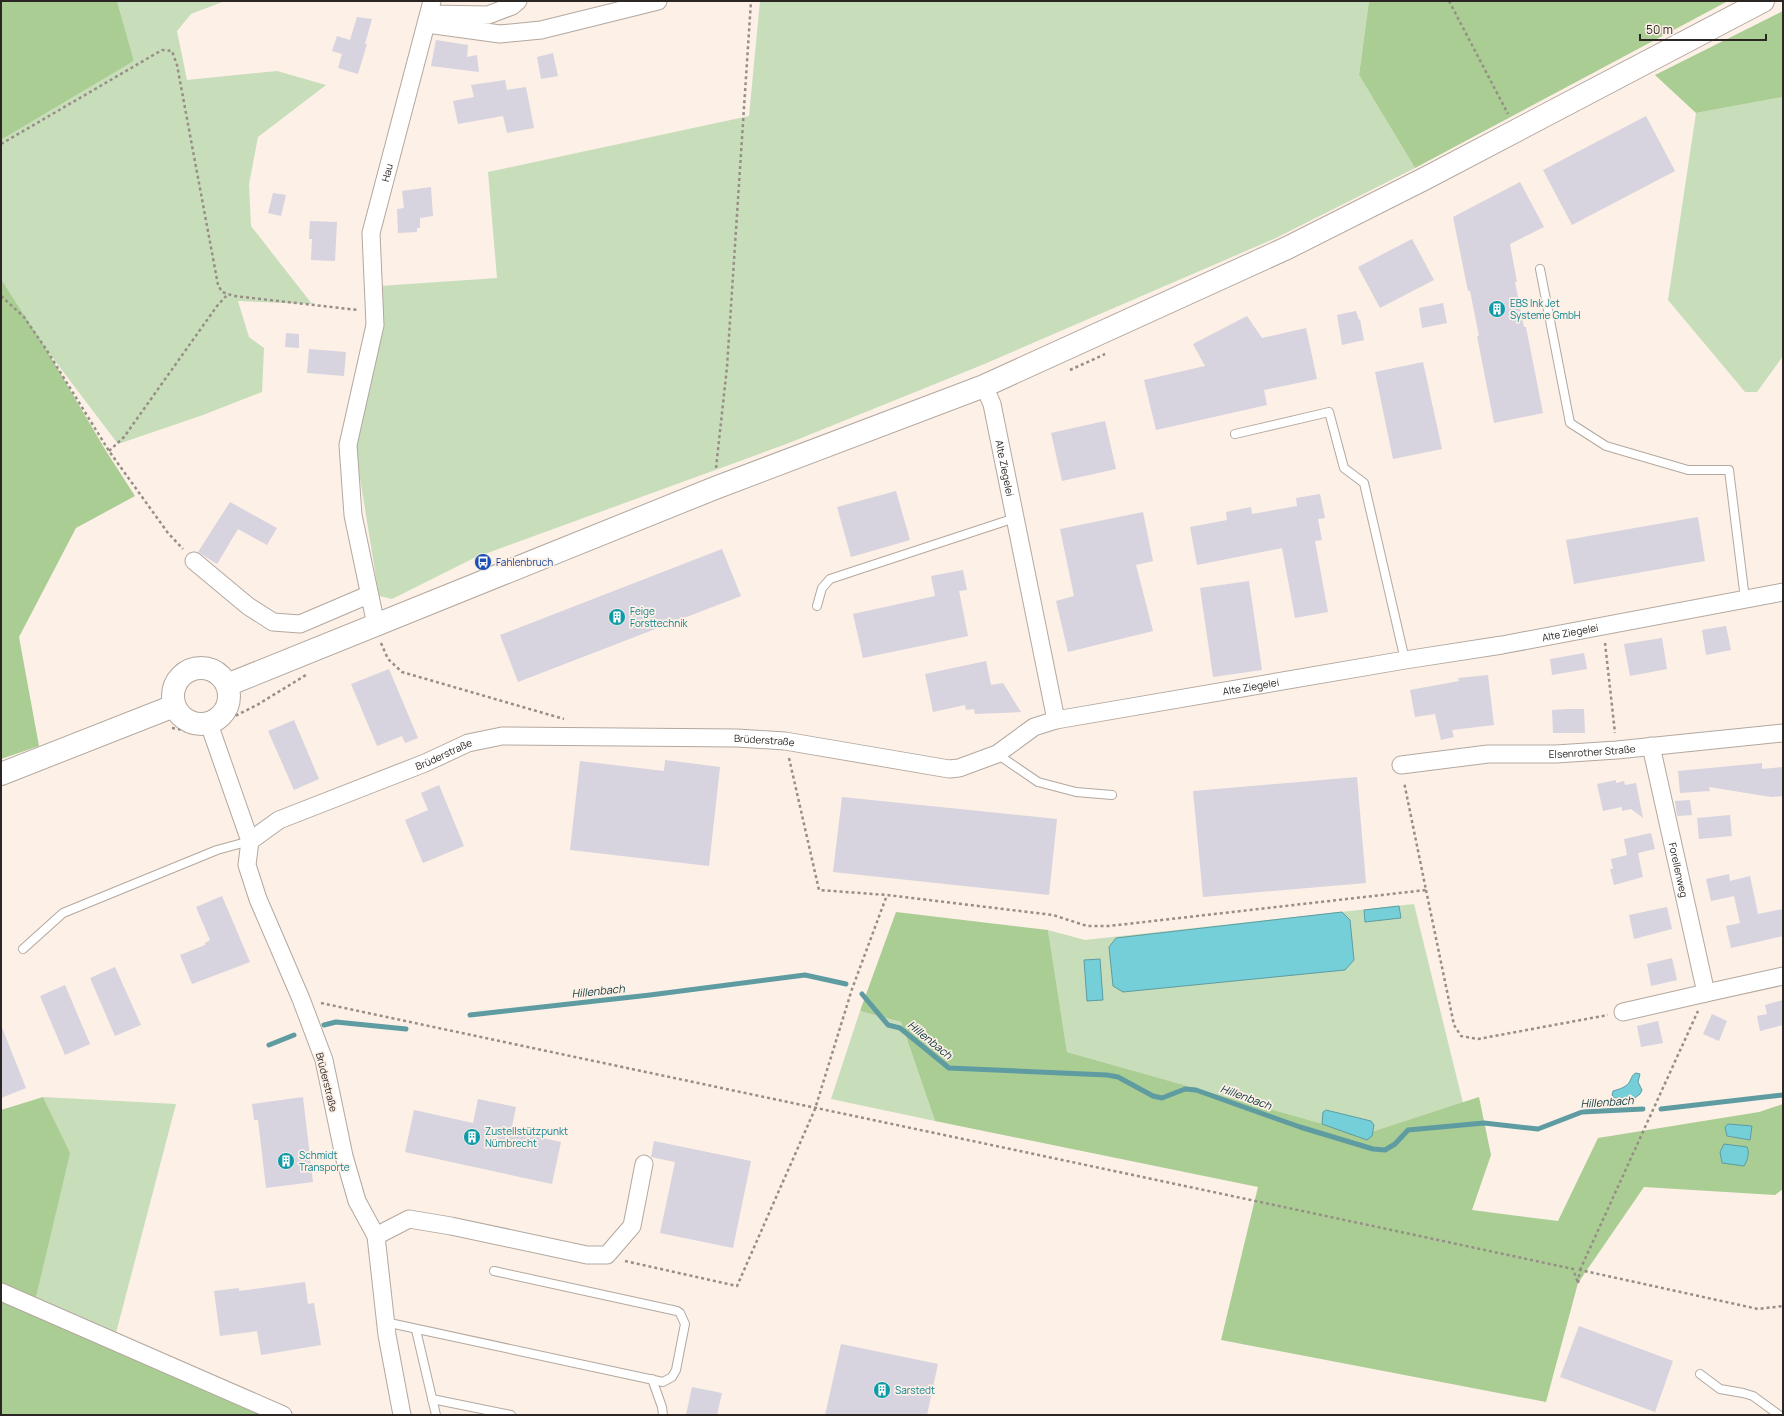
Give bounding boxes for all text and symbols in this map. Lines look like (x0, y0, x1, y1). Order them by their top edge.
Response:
scale bar (1640, 16, 1766, 42)
text: 50 m (1646, 21, 1673, 38)
street label: Hau (378, 162, 396, 183)
place label: EBS Ink Jet Systeme GmbH (1510, 296, 1581, 322)
building icon: EBS Ink Jet Systeme GmbH (1487, 299, 1507, 319)
street label: Alte Ziegelei (992, 439, 1017, 497)
bus stop icon: Fahlenbruch (473, 552, 493, 572)
place label: Fahlenbruch (496, 555, 553, 569)
place label: Feige Forsttechnik (630, 604, 688, 630)
building icon: Feige Forsttechnik (607, 607, 627, 627)
street label: Alte Ziegelei (1541, 620, 1599, 644)
street label: Alte Ziegelei (1221, 675, 1280, 698)
street label: Brüderstraße (734, 731, 796, 750)
street label: Brüderstraße (413, 735, 473, 773)
street label: Elsenrother Straße (1549, 741, 1636, 761)
street label: Forellenweg (1666, 841, 1692, 899)
water label: Hillenbach (571, 980, 626, 1001)
water label: Hillenbach (905, 1017, 956, 1062)
street label: Brüderstraße (313, 1051, 341, 1113)
water label: Hillenbach (1219, 1080, 1274, 1113)
water label: Hillenbach (1580, 1092, 1635, 1111)
place label: Zustellstützpunkt Nümbrecht (485, 1124, 568, 1150)
building icon: Zustellstützpunkt Nümbrecht (462, 1127, 482, 1147)
place label: Schmidt Transporte (299, 1148, 350, 1174)
building icon: Schmidt Transporte (276, 1151, 296, 1171)
building icon: Sarstedt (872, 1380, 892, 1400)
place label: Sarstedt (895, 1383, 935, 1397)

